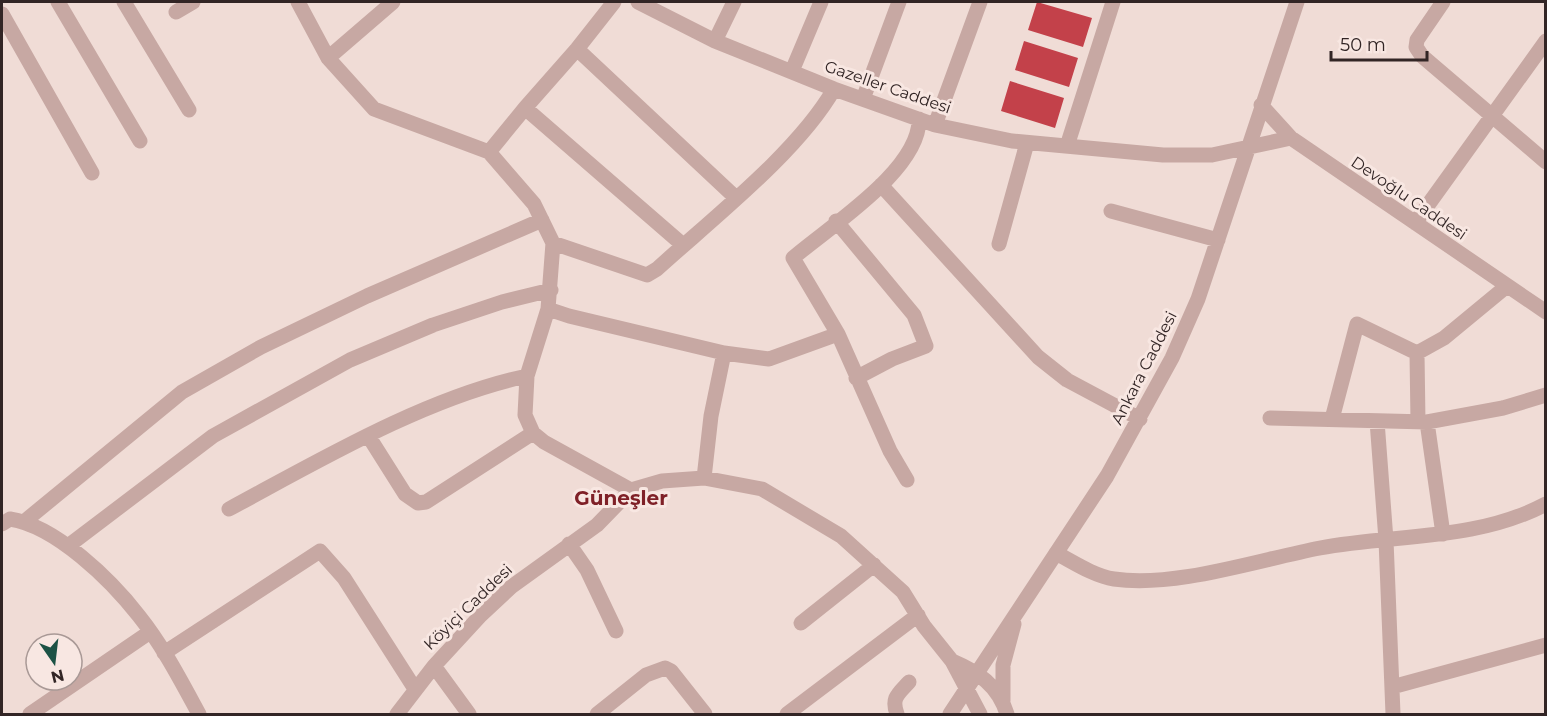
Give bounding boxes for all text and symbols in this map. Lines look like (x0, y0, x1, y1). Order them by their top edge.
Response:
scale bar (1331, 24, 1427, 62)
text: 50 m (1340, 34, 1386, 56)
street label: Gazeller Caddesi (822, 56, 954, 118)
street label: Devoğlu Caddesi (1348, 152, 1470, 244)
street label: Ankara Caddesi (1107, 308, 1181, 428)
district label: Güneşler (574, 486, 668, 510)
street label: Köyiçi Caddesi (420, 560, 516, 654)
north arrow (24, 632, 84, 692)
text: N (49, 665, 66, 687)

